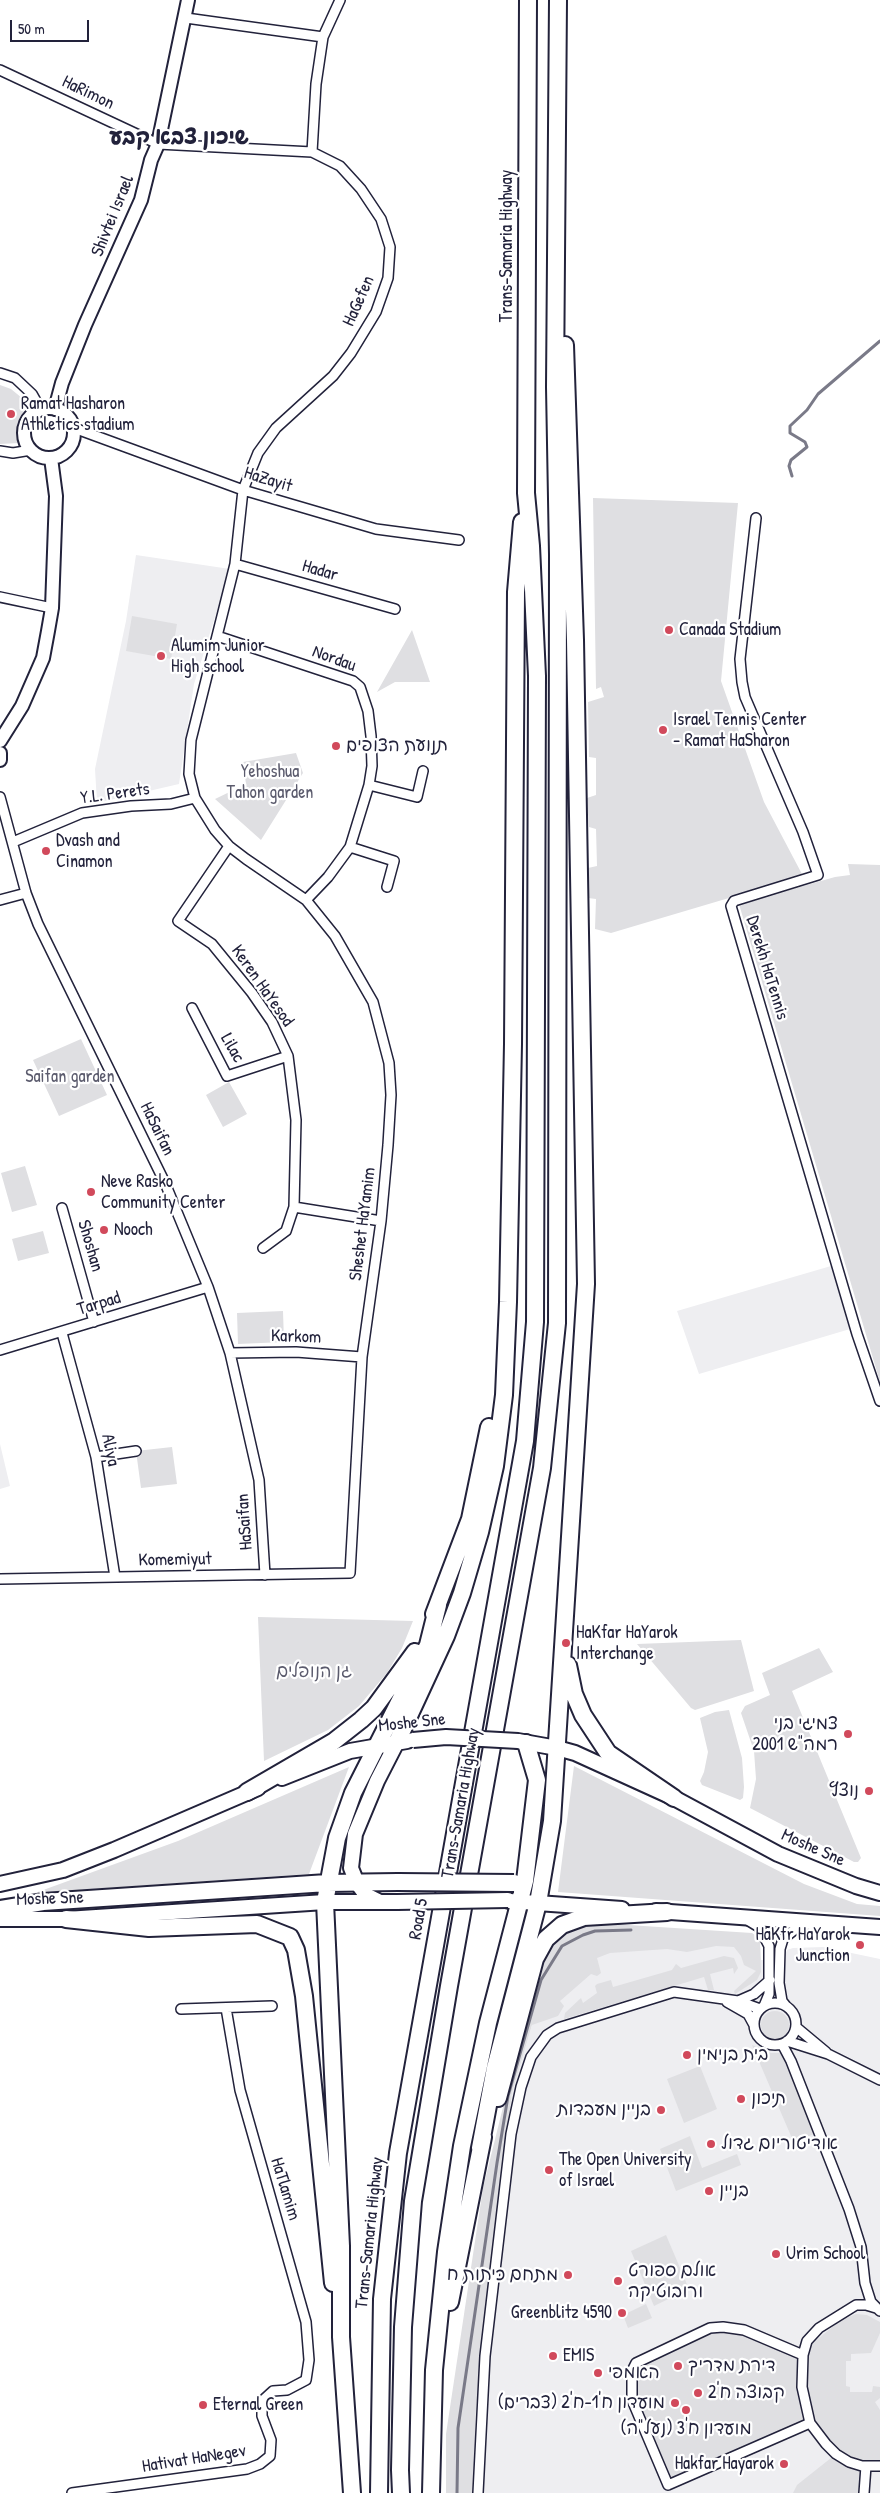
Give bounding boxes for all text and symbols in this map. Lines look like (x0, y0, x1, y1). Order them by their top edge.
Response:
scale bar (12, 10, 91, 42)
text: 50 m (18, 18, 45, 39)
street label: HaRimon (58, 71, 118, 115)
district label: שיכון צבא קבע (109, 125, 249, 151)
street label: Trans-Samaria Highway (496, 170, 518, 322)
street label: Shivtei Israel (87, 172, 139, 260)
street label: HaGefen (338, 272, 380, 330)
place label: Ramat Hasharon Athletics stadium (21, 393, 134, 436)
marker: Ramat Hasharon Athletics stadium (5, 408, 17, 420)
street label: HaZayit (241, 462, 295, 498)
street label: Hadar (299, 556, 341, 586)
place label: Canada Stadium (679, 619, 781, 641)
marker: Canada Stadium (663, 624, 675, 636)
place label: Alumim Junior High school (171, 635, 265, 678)
street label: Nordau (309, 641, 359, 677)
marker: Alumim Junior High school (155, 650, 167, 662)
place label: Israel Tennis Center - Ramat HaSharon (673, 709, 807, 752)
marker: Israel Tennis Center - Ramat HaSharon (657, 724, 669, 736)
place label: תנועת הצופים (346, 735, 448, 757)
marker: תנועת הצופים (330, 740, 342, 752)
park label: Yehoshua Tahon garden (227, 761, 313, 804)
street label: Y.L. Perets (79, 778, 151, 810)
place label: Dvash and Cinamon (56, 830, 120, 872)
marker: Dvash and Cinamon (40, 845, 52, 857)
street label: Derekh HaTennis (741, 914, 793, 1022)
street label: Keren HaYesod (226, 941, 298, 1031)
street label: Lilac (215, 1030, 249, 1066)
park label: Saifan garden (25, 1066, 115, 1088)
street label: HaSaifan (135, 1099, 179, 1159)
street label: Sheshet HaYamim (345, 1166, 381, 1282)
place label: Neve Rasko Community Center (101, 1171, 225, 1214)
marker: Neve Rasko Community Center (85, 1186, 97, 1198)
street label: Shoshan (72, 1218, 108, 1274)
place label: Nooch (114, 1219, 153, 1241)
marker: Nooch (98, 1224, 110, 1236)
street label: Tarpad (75, 1287, 123, 1321)
street label: Karkom (270, 1325, 322, 1349)
street label: Aliya (96, 1432, 124, 1468)
street label: HaSaifan (232, 1493, 258, 1551)
street label: Komemiyut (138, 1549, 212, 1571)
place label: HaKfar HaYarok Interchange (576, 1622, 678, 1665)
marker: HaKfar HaYarok Interchange (560, 1637, 572, 1649)
park label: גן הנופלים (276, 1661, 352, 1683)
street label: Moshe Sne (377, 1709, 447, 1737)
place label: צמיגי בני 2001 רמה"ש (752, 1713, 838, 1756)
street label: Trans-Samaria Highway (437, 1726, 485, 1880)
marker: צמיגי בני 2001 רמה"ש (842, 1728, 854, 1740)
place label: נוצץ (829, 1780, 859, 1802)
marker: נוצץ (863, 1785, 875, 1797)
street label: Moshe Sne (778, 1824, 848, 1872)
street label: Moshe Sne (16, 1887, 84, 1911)
street label: Road 5 (405, 1897, 433, 1941)
place label: HaKfr HaYarok Junction (755, 1924, 850, 1966)
marker: HaKfr HaYarok Junction (854, 1939, 866, 1951)
place label: בית בנימין (697, 2044, 768, 2066)
marker: בית בנימין (681, 2049, 693, 2061)
place label: תיכון (751, 2088, 786, 2110)
marker: תיכון (735, 2093, 747, 2105)
place label: בניין מעבדות (557, 2099, 651, 2121)
marker: בניין מעבדות (655, 2104, 667, 2116)
place label: אודיטוריום גדול (721, 2133, 838, 2155)
marker: אודיטוריום גדול (705, 2138, 717, 2150)
place label: The Open University of Israel (559, 2149, 692, 2192)
street label: HaTlamim (265, 2155, 305, 2223)
street label: Trans-Samaria Highway (351, 2156, 389, 2310)
marker: The Open University of Israel (543, 2164, 555, 2176)
place label: בניין (719, 2180, 749, 2202)
marker: בניין (703, 2185, 715, 2197)
place label: Urim School (786, 2243, 865, 2265)
marker: Urim School (770, 2248, 782, 2260)
place label: אולם ספורט ורובוטיקה (628, 2260, 716, 2302)
place label: מתחם כיתות ח (447, 2264, 558, 2286)
marker: מתחם כיתות ח (562, 2269, 574, 2281)
marker: אולם ספורט ורובוטיקה (612, 2275, 624, 2287)
place label: Greenblitz 4590 (511, 2302, 612, 2324)
marker: Greenblitz 4590 (616, 2307, 628, 2319)
place label: EMIS (563, 2345, 594, 2367)
marker: EMIS (547, 2350, 559, 2362)
place label: דירת מדריך (688, 2355, 776, 2377)
marker: דירת מדריך (672, 2360, 684, 2372)
place label: האמפי (608, 2362, 660, 2384)
marker: האמפי (592, 2367, 604, 2379)
place label: קבוצה ח'2 (708, 2382, 785, 2404)
marker: קבוצה ח'2 (692, 2387, 704, 2399)
place label: מועדון ח'1-ח'2 (צברים) (498, 2392, 665, 2414)
place label: Eternal Green (213, 2394, 303, 2416)
marker: מועדון ח'1-ח'2 (צברים) (669, 2397, 681, 2409)
marker: Eternal Green (197, 2399, 209, 2411)
marker: מועדון ח'3 (נעל"ה) (680, 2404, 692, 2416)
place label: מועדון ח'3 (נעל"ה) (620, 2418, 752, 2440)
street label: Hativat HaNegev (141, 2440, 247, 2478)
place label: Hakfar Hayarok (675, 2453, 774, 2475)
marker: Hakfar Hayarok (778, 2458, 790, 2470)

